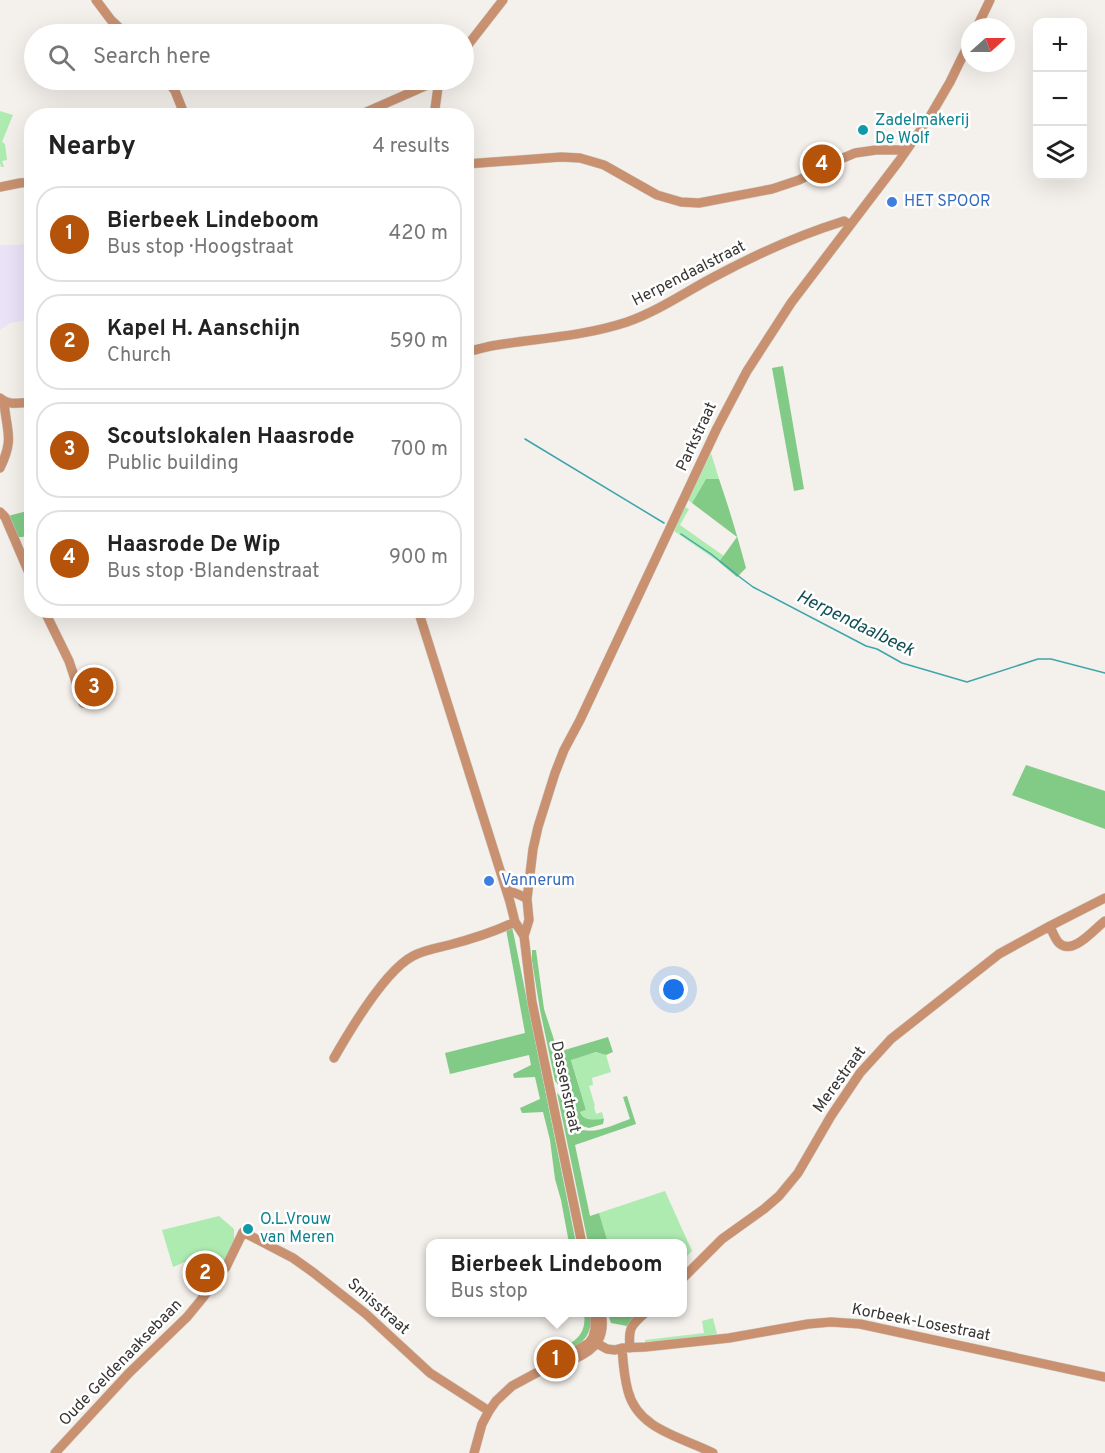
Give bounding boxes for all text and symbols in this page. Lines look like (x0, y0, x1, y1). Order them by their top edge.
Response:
north arrow (961, 18, 1015, 72)
map controls (1033, 18, 1087, 180)
button: + (1033, 18, 1087, 72)
search box (24, 24, 474, 90)
icon: search (45, 41, 78, 74)
text: Search here (93, 44, 211, 71)
button: − (1033, 72, 1087, 126)
place label: Zadelmakerij De Wolf (875, 111, 969, 149)
marker: Zadelmakerij De Wolf (856, 123, 870, 137)
button: layers (1033, 126, 1087, 180)
text: Nearby (48, 131, 136, 164)
text: 4 results (373, 134, 450, 160)
pin: 4 (802, 142, 842, 186)
place label: HET SPOOR (904, 192, 991, 212)
marker: HET SPOOR (885, 195, 899, 209)
text: Bierbeek Lindeboom (107, 208, 319, 235)
text: 1 (66, 221, 74, 247)
text: 420 m (389, 221, 448, 247)
text: Bus stop · Hoogstraat (107, 235, 294, 261)
street label: Herpendaalstraat (629, 237, 749, 311)
text: Kapel H. Aanschijn (107, 316, 300, 343)
text: 2 (63, 329, 76, 355)
text: 590 m (390, 329, 448, 355)
text: Church (107, 343, 171, 369)
street label: Parkstraat (672, 399, 722, 475)
text: Scoutslokalen Haasrode (107, 424, 354, 451)
text: 3 (64, 437, 76, 463)
text: 700 m (391, 437, 448, 463)
text: Public building (107, 451, 239, 477)
text: Haasrode De Wip (107, 532, 281, 559)
text: 4 (63, 545, 76, 571)
text: 900 m (389, 545, 448, 571)
text: Bus stop · Blandenstraat (107, 559, 320, 585)
water label: Herpendaalbeek (792, 586, 918, 663)
pin: 3 (74, 664, 113, 710)
place label: Vannerum (501, 871, 575, 891)
marker: Vannerum (482, 874, 496, 888)
your location (659, 975, 688, 1004)
street label: Dassenstraat (546, 1039, 584, 1135)
street label: Merestraat (809, 1043, 871, 1117)
place label: O.L.Vrouw van Meren (260, 1210, 335, 1248)
marker: O.L.Vrouw van Meren (241, 1222, 255, 1236)
popup (426, 1239, 687, 1317)
pin: 2 (186, 1250, 224, 1296)
text: Bierbeek Lindeboom (450, 1252, 663, 1279)
street label: Smisstraat (343, 1274, 413, 1340)
text: Bus stop (450, 1279, 528, 1305)
street label: Oude Geldenaaksebaan (55, 1295, 187, 1431)
street label: Korbeek-Losestraat (850, 1300, 992, 1346)
pin: 1 (536, 1336, 576, 1382)

